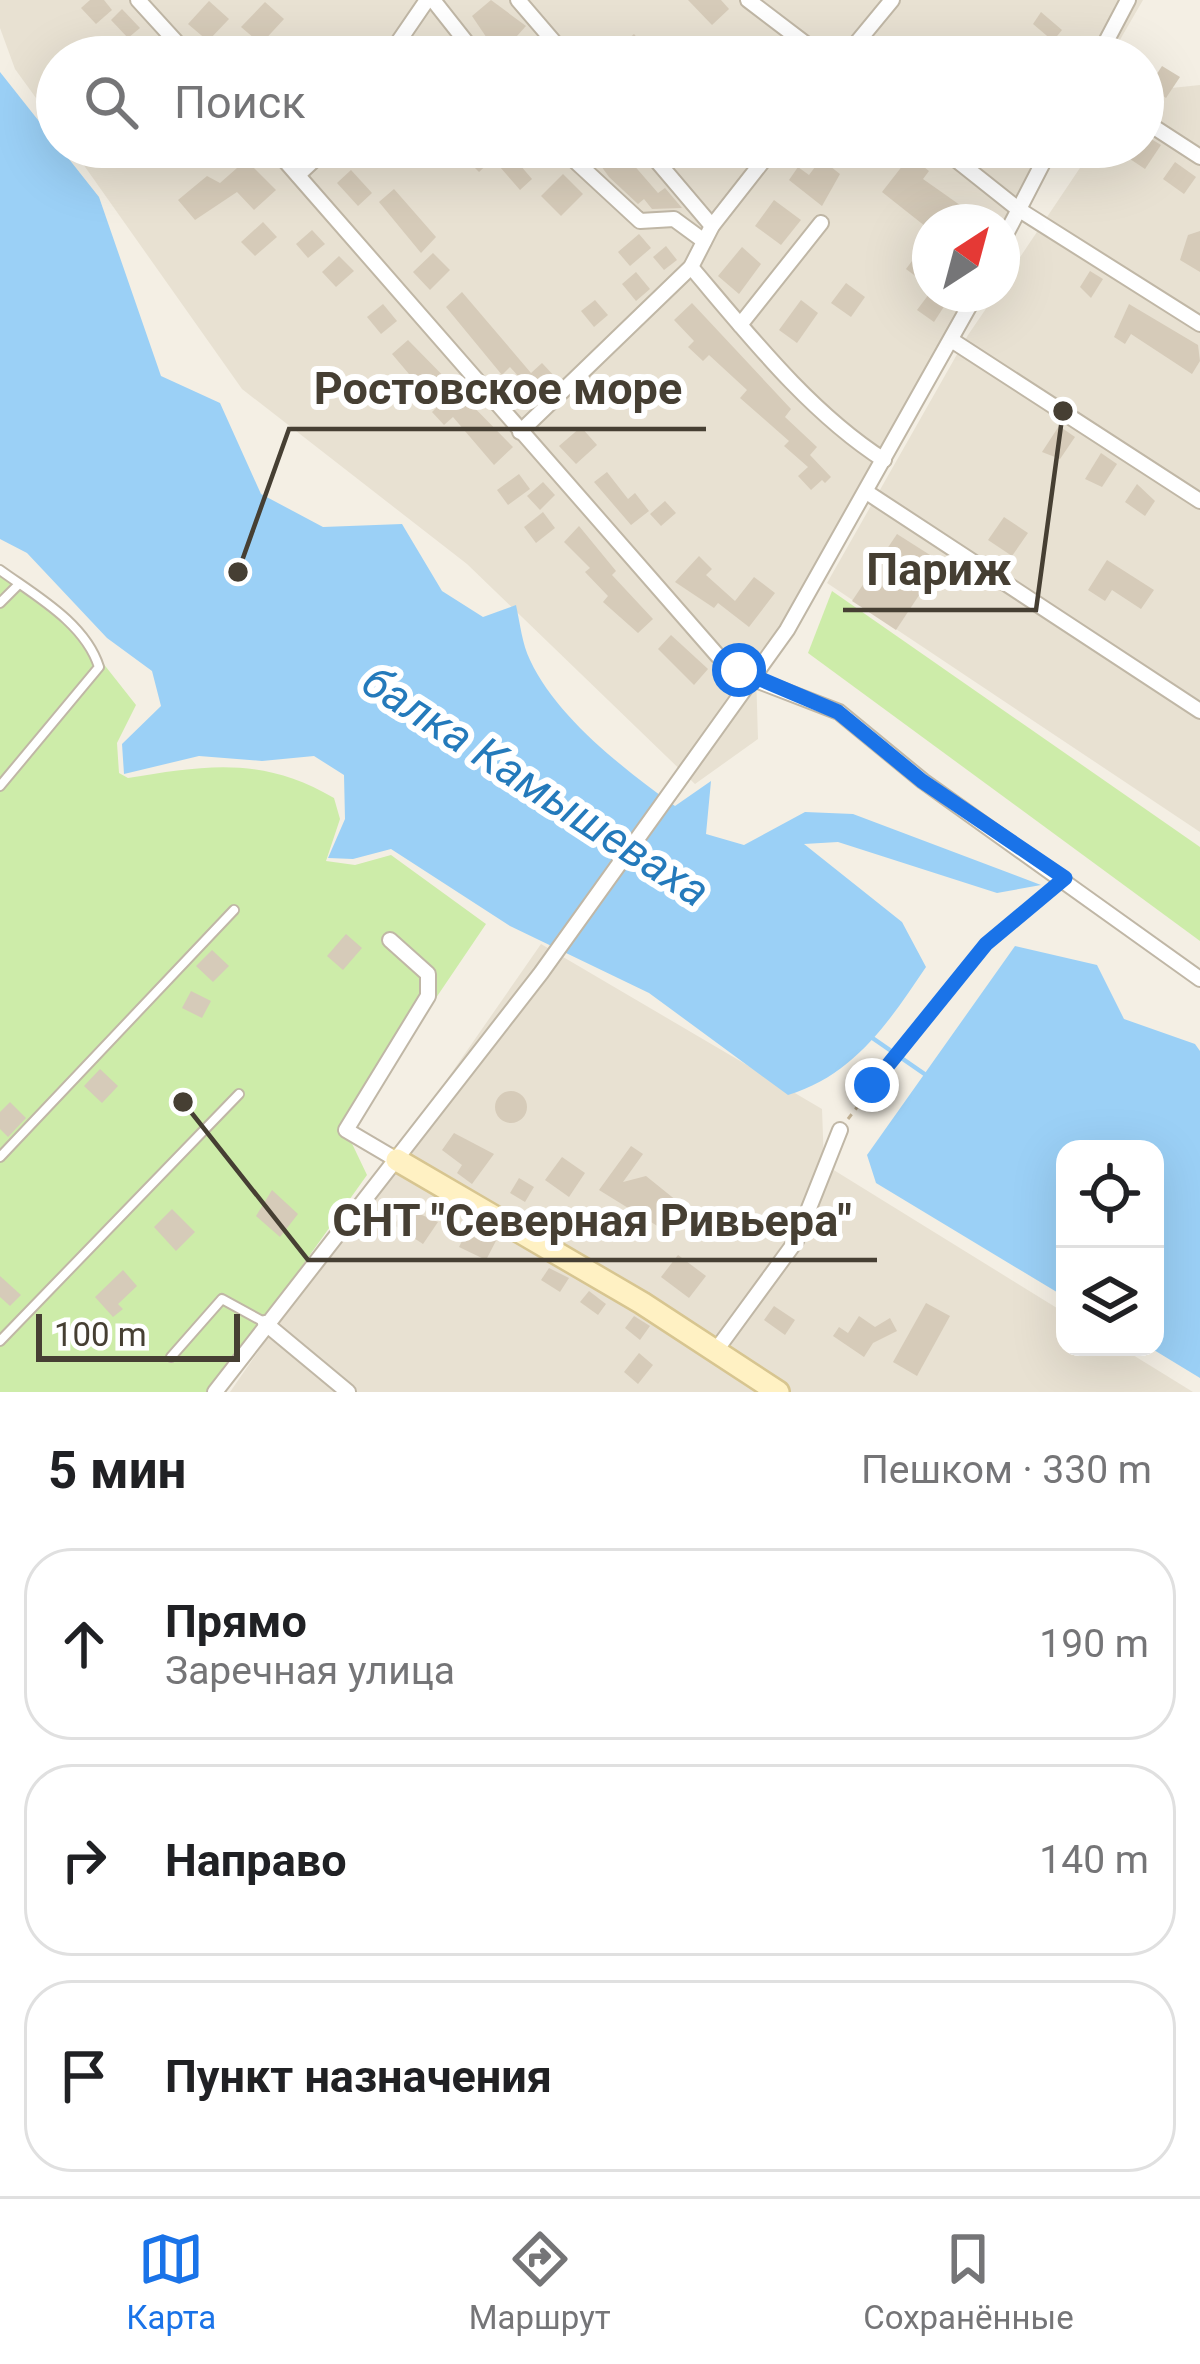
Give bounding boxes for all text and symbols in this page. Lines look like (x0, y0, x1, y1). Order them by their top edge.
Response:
search box (36, 36, 1164, 168)
icon: search (78, 69, 144, 135)
text: Поиск (174, 76, 306, 129)
north arrow (912, 204, 1020, 312)
callout: Ростовское море (289, 348, 706, 429)
text: Ростовское море (314, 362, 682, 415)
callout: Париж (843, 529, 1036, 610)
text: Париж (866, 543, 1012, 596)
route start (712, 643, 766, 697)
water label: балка Камышеваха (353, 654, 719, 918)
route end (845, 1058, 899, 1112)
map controls (1056, 1140, 1164, 1356)
button: locate (1056, 1140, 1164, 1248)
callout: СНТ "Северная Ривьера" (308, 1179, 877, 1260)
text: СНТ "Северная Ривьера" (332, 1194, 852, 1247)
button: layers (1056, 1248, 1164, 1356)
scale bar (36, 1308, 240, 1361)
text: 100 m (54, 1315, 147, 1354)
text: 5 мин (48, 1441, 186, 1500)
text: Пешком · 330 m (861, 1447, 1152, 1493)
text: Прямо (165, 1595, 307, 1648)
icon: ahead (51, 1611, 117, 1677)
text: 190 m (1039, 1621, 1149, 1667)
text: Заречная улица (165, 1648, 455, 1694)
icon: right (51, 1827, 117, 1893)
text: Направо (165, 1834, 347, 1887)
text: 140 m (1039, 1837, 1149, 1883)
icon: arrive (51, 2043, 117, 2109)
text: Пункт назначения (165, 2050, 552, 2103)
tab: Карта (126, 2226, 216, 2337)
tab: Маршрут (469, 2226, 611, 2337)
tab: Сохранённые (863, 2226, 1074, 2337)

